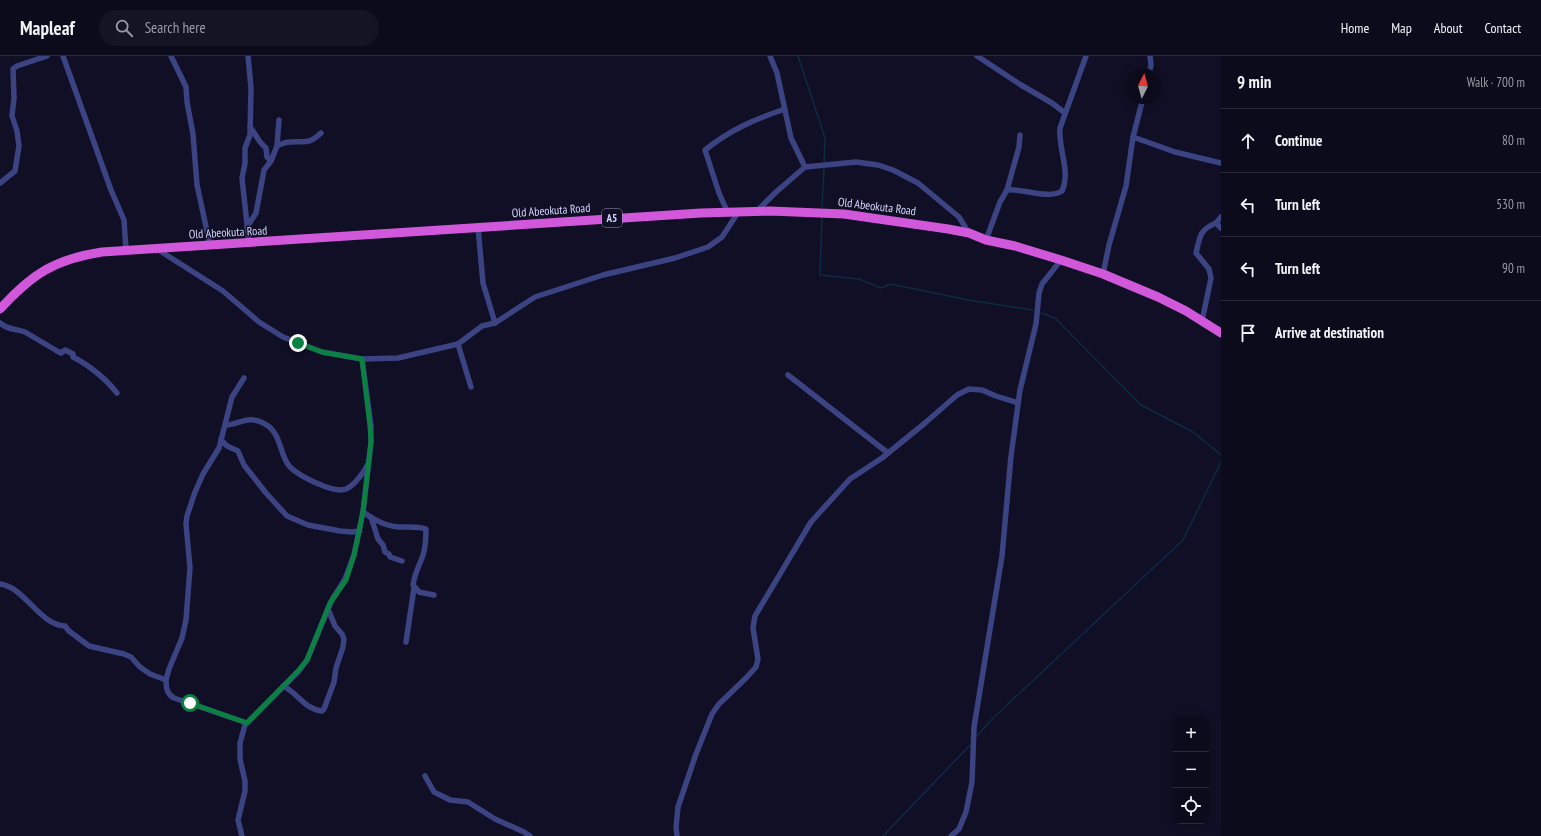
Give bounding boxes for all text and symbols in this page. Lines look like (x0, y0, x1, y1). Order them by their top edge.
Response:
search box (99, 10, 379, 46)
text: Mapleaf (20, 16, 75, 40)
icon: search (113, 17, 135, 39)
text: Search here (145, 18, 206, 37)
text: Home (1341, 19, 1369, 37)
text: Map (1391, 19, 1412, 37)
text: About (1434, 19, 1463, 37)
text: Contact (1485, 19, 1521, 37)
north arrow (1125, 68, 1161, 104)
text: 9 min (1237, 71, 1271, 93)
text: Walk · 700 m (1467, 74, 1525, 91)
icon: ahead (1237, 130, 1259, 152)
text: Continue (1275, 131, 1322, 150)
text: 80 m (1502, 132, 1525, 149)
street label: Old Abeokuta Road (837, 194, 917, 218)
icon: left (1237, 194, 1259, 216)
text: Turn left (1275, 195, 1320, 214)
text: 530 m (1496, 196, 1525, 213)
street label: Old Abeokuta Road (511, 200, 591, 220)
road number: A5 (602, 209, 622, 227)
street label: Old Abeokuta Road (188, 222, 268, 242)
icon: left (1237, 258, 1259, 280)
text: Turn left (1275, 259, 1320, 278)
text: 90 m (1502, 260, 1525, 277)
icon: arrive (1237, 322, 1259, 344)
text: Arrive at destination (1275, 323, 1384, 342)
route end (289, 334, 307, 352)
route start (181, 694, 199, 712)
map controls (1173, 716, 1209, 824)
button: + (1173, 716, 1209, 752)
button: − (1173, 752, 1209, 788)
button: locate (1173, 788, 1209, 824)

